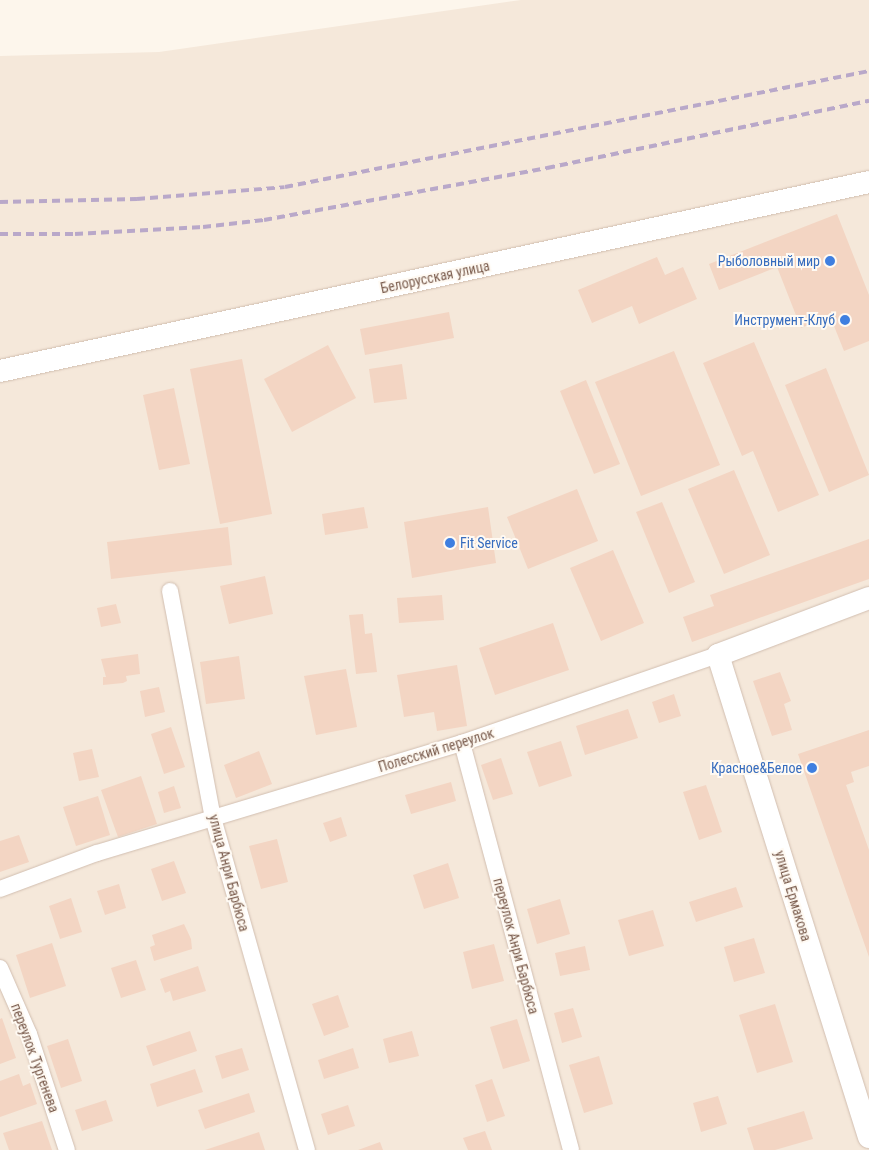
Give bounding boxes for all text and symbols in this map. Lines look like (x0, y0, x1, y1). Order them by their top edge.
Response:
place label: Рыболовный мир (718, 253, 820, 269)
marker: Рыболовный мир (824, 255, 836, 267)
street label: Белорусская улица (379, 257, 491, 297)
place label: Инструмент-Клуб (734, 312, 835, 328)
marker: Инструмент-Клуб (839, 314, 851, 326)
place label: Fit Service (460, 535, 518, 551)
marker: Fit Service (444, 537, 456, 549)
street label: Полесский переулок (376, 724, 496, 776)
place label: Красное&Белое (711, 760, 802, 776)
marker: Красное&Белое (806, 762, 818, 774)
street label: улица Анри Барбюса (205, 813, 253, 933)
street label: улица Ермакова (771, 849, 815, 943)
street label: переулок Анри Барбюса (490, 876, 542, 1016)
street label: переулок Тургенева (7, 1001, 63, 1115)

